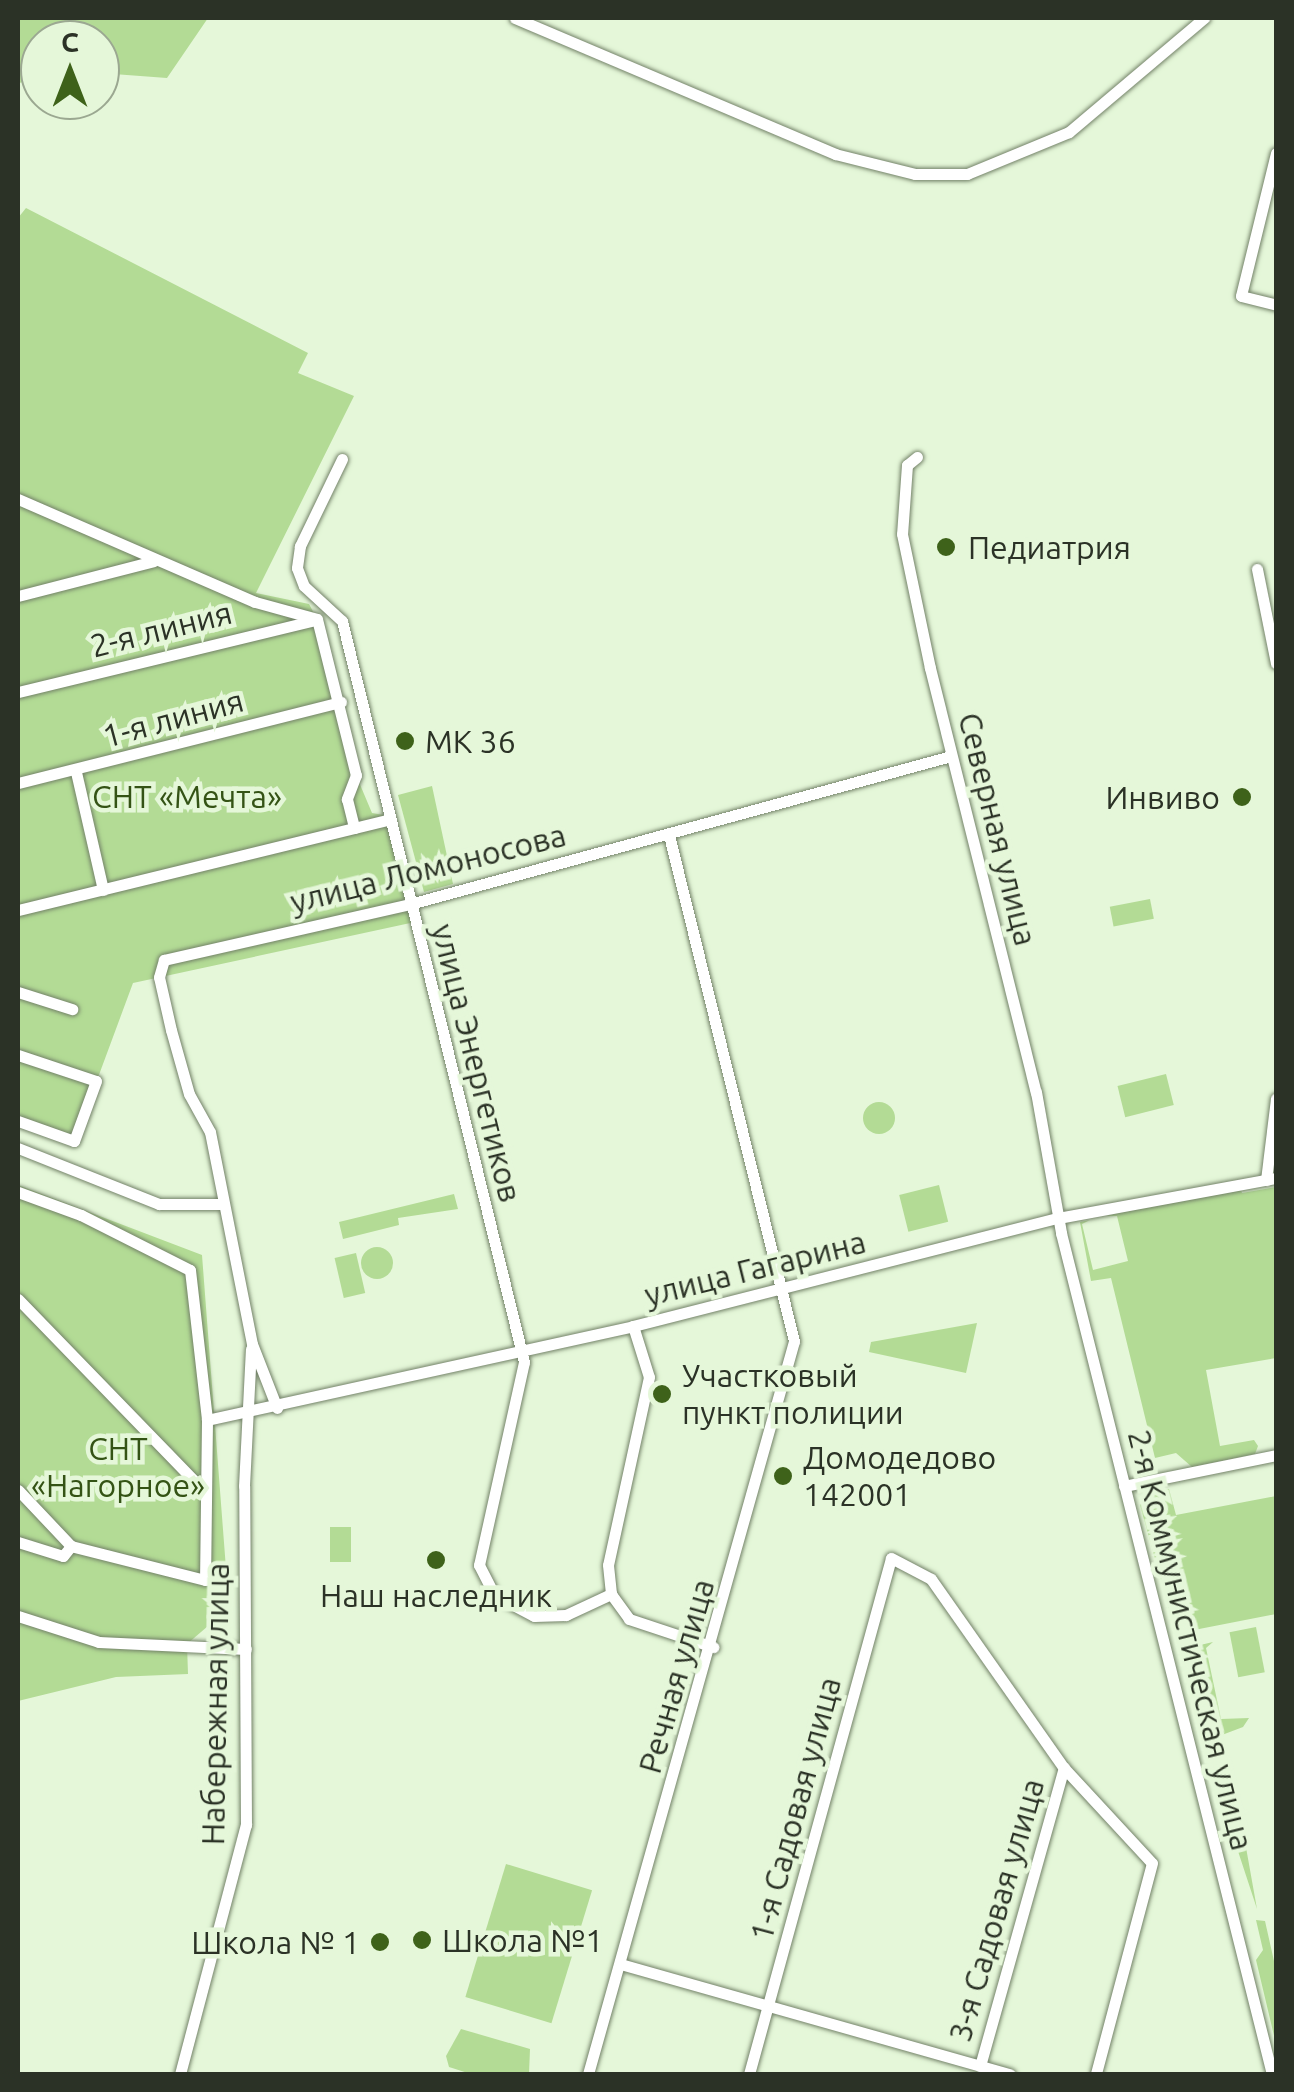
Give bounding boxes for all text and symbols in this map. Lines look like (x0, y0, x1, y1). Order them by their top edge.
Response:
north arrow (20, 20, 120, 120)
text: С (61, 26, 79, 57)
place label: Педиатрия (968, 528, 1131, 566)
marker: Педиатрия (933, 534, 959, 560)
street label: 2-я линия (86, 593, 236, 665)
street label: 1-я линия (98, 681, 248, 755)
street label: Северная улица (951, 709, 1045, 949)
place label: МК 36 (425, 722, 516, 760)
marker: МК 36 (394, 730, 416, 752)
park label: СНТ «Мечта» (92, 777, 282, 815)
place label: Инвиво (1105, 778, 1220, 816)
marker: Инвиво (1229, 784, 1255, 810)
street label: улица Ломоносова (286, 815, 570, 921)
street label: улица Энергетиков (424, 920, 530, 1206)
street label: улица Гагарина (640, 1222, 870, 1314)
place label: Участковый пункт полиции (682, 1357, 904, 1432)
marker: Участковый пункт полиции (651, 1383, 673, 1405)
street label: 2-я Коммунистическая улица (1120, 1426, 1262, 1854)
park label: СНТ «Нагорное» (31, 1430, 205, 1505)
place label: Домодедово 142001 (803, 1439, 996, 1514)
marker: Домодедово 142001 (772, 1465, 794, 1487)
marker: Наш наследник (425, 1549, 447, 1571)
street label: Набережная улица (193, 1562, 237, 1846)
street label: Речная улица (630, 1574, 722, 1778)
place label: Наш наследник (320, 1576, 552, 1614)
street label: 1-я Садовая улица (741, 1673, 849, 1945)
street label: 3-я Садовая улица (940, 1774, 1052, 2046)
place label: Школа №1 (442, 1921, 603, 1959)
place label: Школа № 1 (191, 1923, 360, 1961)
marker: Школа №1 (411, 1929, 433, 1951)
marker: Школа № 1 (369, 1931, 391, 1953)

